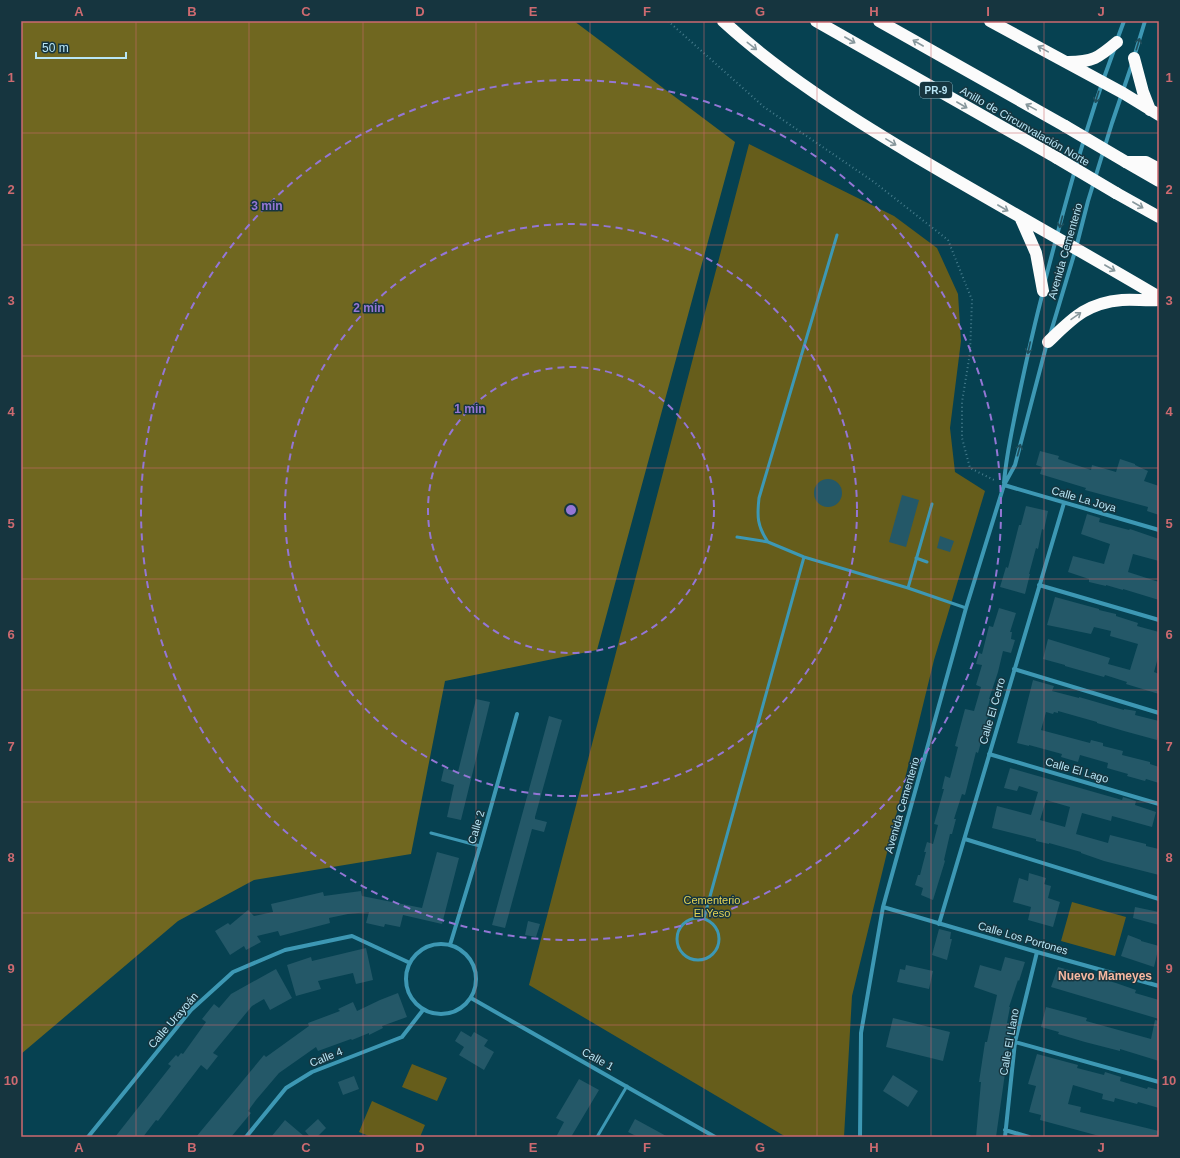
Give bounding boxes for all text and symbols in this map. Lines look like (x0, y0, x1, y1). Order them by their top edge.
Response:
text: A (74, 4, 84, 19)
text: B (187, 4, 197, 19)
text: C (301, 4, 311, 19)
text: D (415, 4, 425, 19)
text: E (529, 4, 538, 19)
text: F (643, 4, 651, 19)
text: G (755, 4, 765, 19)
text: H (869, 4, 879, 19)
text: I (986, 4, 990, 19)
text: J (1097, 4, 1105, 19)
scale bar (36, 34, 126, 60)
one-way arrow (844, 37, 856, 45)
one-way arrow (1135, 37, 1142, 50)
one-way arrow (912, 38, 924, 46)
text: 50 m (42, 41, 69, 55)
one-way arrow (747, 42, 758, 51)
one-way arrow (1037, 45, 1049, 53)
text: 1 (7, 70, 15, 85)
text: 1 (1165, 70, 1173, 85)
road number: PR-9 (920, 82, 952, 98)
street label: Anillo de Circunvalación Norte (958, 84, 1092, 168)
one-way arrow (1093, 91, 1100, 104)
one-way arrow (956, 102, 968, 110)
one-way arrow (1025, 103, 1037, 111)
one-way arrow (885, 138, 897, 146)
text: 2 (7, 182, 15, 197)
text: 2 (1165, 182, 1173, 197)
text: 3 min (251, 199, 283, 213)
street label: Avenida Cementerio (1046, 202, 1084, 300)
one-way arrow (1132, 202, 1144, 210)
one-way arrow (997, 205, 1009, 213)
one-way arrow (1057, 215, 1064, 228)
one-way arrow (1103, 264, 1115, 272)
text: 3 (7, 293, 15, 308)
text: 3 (1165, 293, 1173, 308)
text: 2 min (353, 301, 385, 315)
one-way arrow (1070, 312, 1081, 320)
one-way arrow (1024, 341, 1032, 354)
text: 1 min (454, 402, 486, 416)
text: 4 (7, 404, 15, 419)
text: 4 (1165, 404, 1173, 419)
one-way arrow (1016, 443, 1023, 456)
street label: Calle La Joya (1050, 484, 1119, 514)
centre of rings (564, 503, 578, 517)
text: 5 (7, 516, 15, 531)
text: 5 (1165, 516, 1173, 531)
text: 6 (7, 627, 15, 642)
text: 6 (1165, 627, 1173, 642)
street label: Calle El Cerro (977, 676, 1007, 746)
text: 7 (7, 739, 15, 754)
text: 7 (1165, 739, 1173, 754)
street label: Calle El Lago (1044, 755, 1110, 785)
street label: Avenida Cementerio (883, 756, 921, 854)
street label: Calle 2 (466, 809, 486, 845)
text: 8 (7, 850, 15, 865)
text: 8 (1165, 850, 1173, 865)
park label: Cementerio El Yeso (684, 894, 740, 919)
street label: Calle Los Portones (977, 919, 1070, 957)
text: 9 (7, 961, 15, 976)
text: 9 (1165, 961, 1173, 976)
district label: Nuevo Mameyes (1058, 969, 1152, 983)
street label: Calle Urayoán (146, 990, 200, 1050)
street label: Calle El Llano (997, 1008, 1021, 1076)
street label: Calle 4 (308, 1045, 344, 1069)
street label: Calle 1 (580, 1045, 616, 1073)
text: 10 (4, 1073, 18, 1088)
text: 10 (1162, 1073, 1176, 1088)
text: A (74, 1140, 84, 1155)
text: B (187, 1140, 197, 1155)
text: C (301, 1140, 311, 1155)
text: D (415, 1140, 425, 1155)
text: E (529, 1140, 538, 1155)
text: F (643, 1140, 651, 1155)
text: G (755, 1140, 765, 1155)
text: H (869, 1140, 879, 1155)
text: I (986, 1140, 990, 1155)
text: J (1097, 1140, 1105, 1155)

